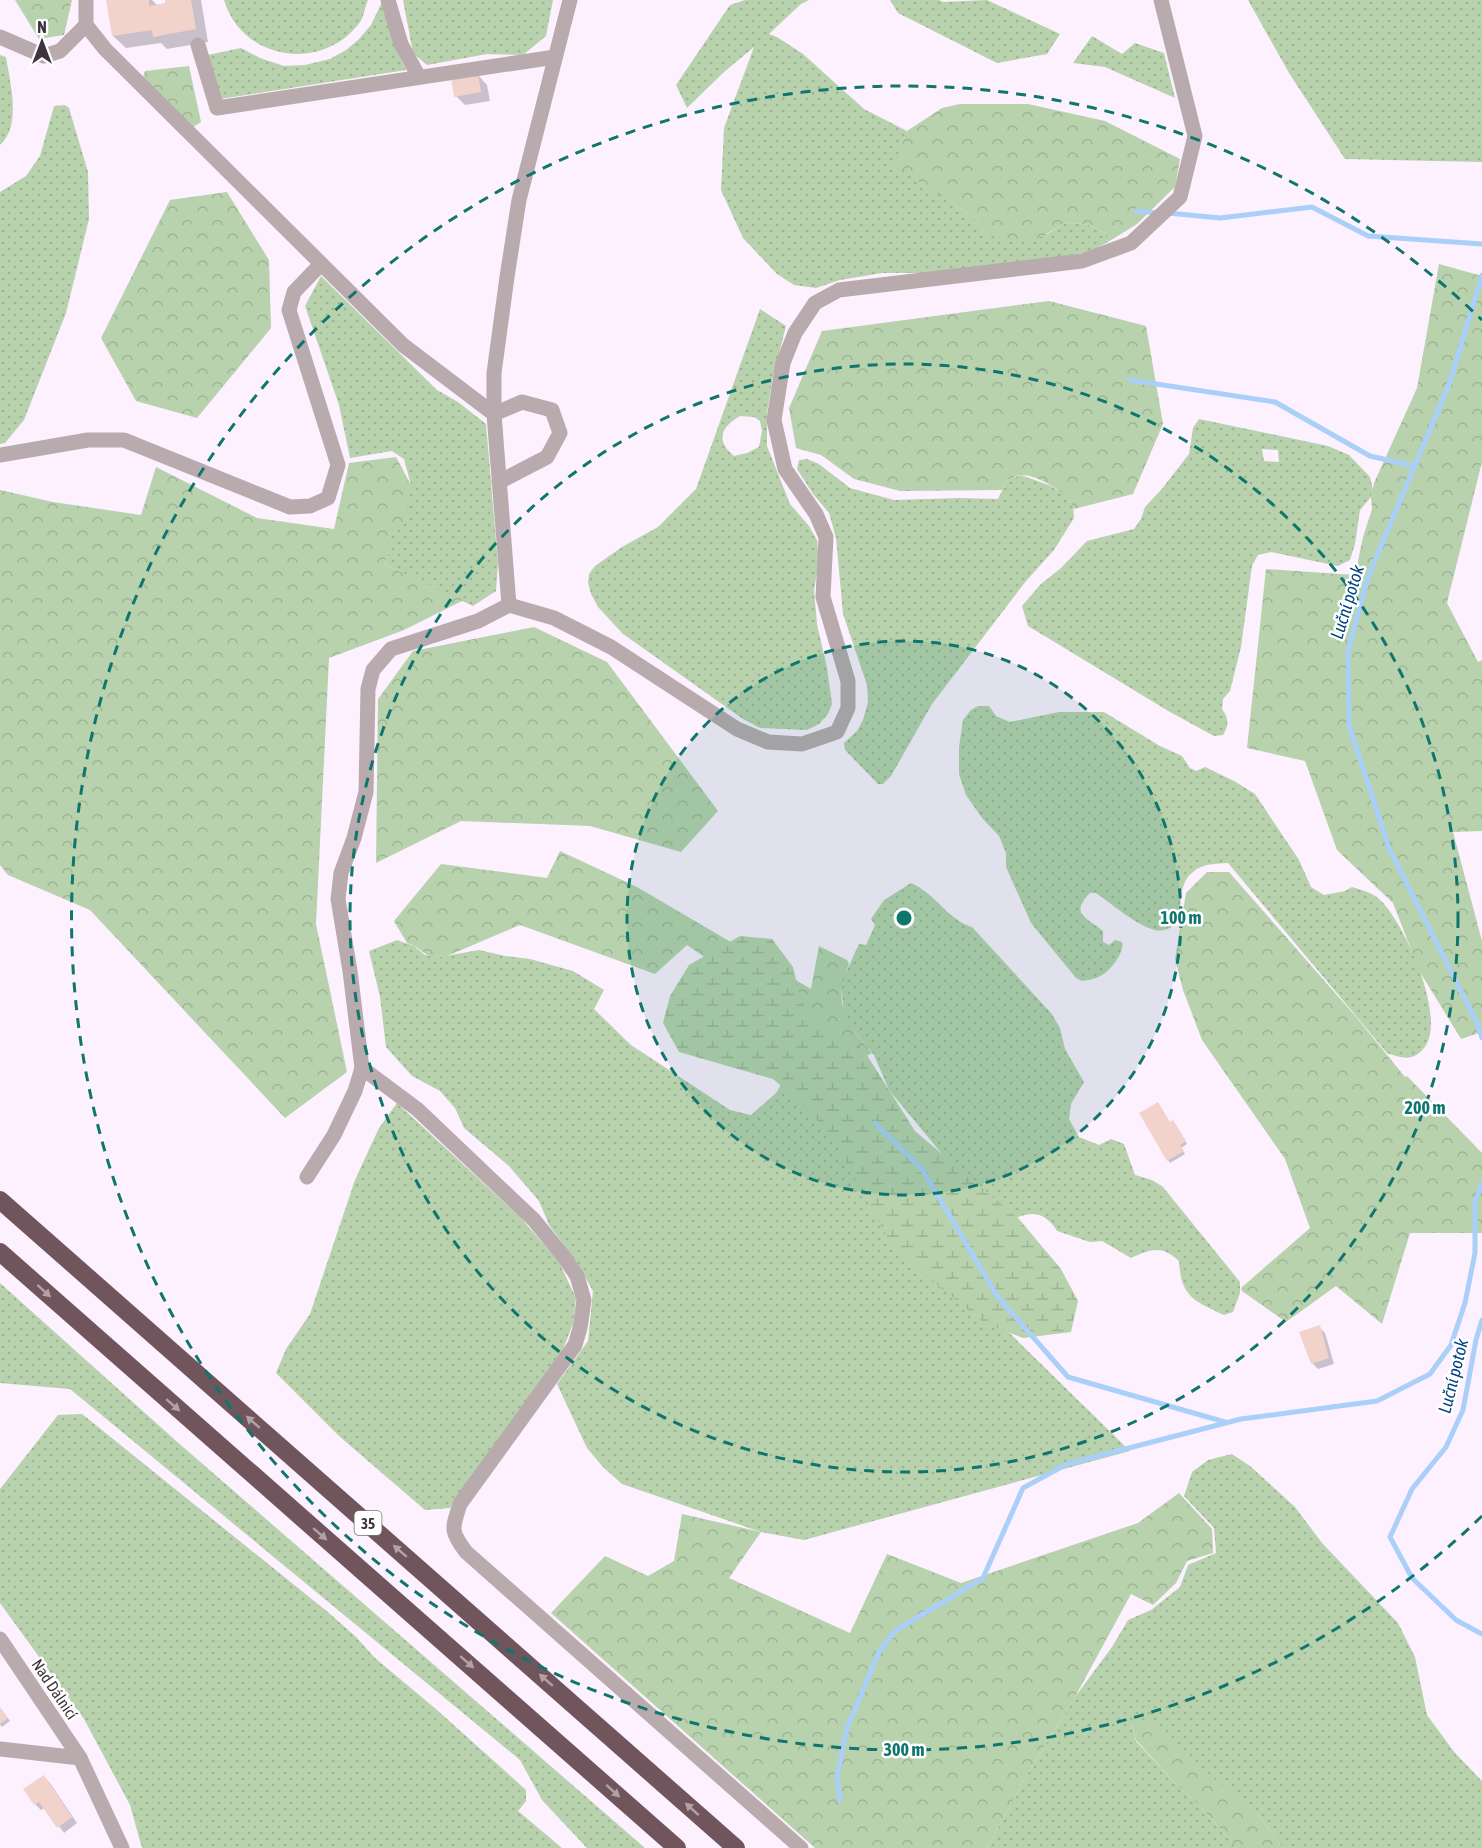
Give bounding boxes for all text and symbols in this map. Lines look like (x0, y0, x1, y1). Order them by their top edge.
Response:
north arrow (12, 12, 72, 72)
text: N (37, 18, 47, 36)
water label: Luční potok (1326, 562, 1368, 641)
text: 100 m (1161, 907, 1201, 928)
centre of rings (894, 908, 914, 928)
text: 200 m (1405, 1097, 1445, 1118)
one-way arrow (36, 1284, 51, 1297)
water label: Luční potok (1434, 1336, 1473, 1415)
one-way arrow (165, 1398, 180, 1411)
one-way arrow (246, 1416, 261, 1429)
road number: 35 (354, 1511, 382, 1535)
one-way arrow (312, 1527, 328, 1540)
one-way arrow (393, 1545, 408, 1558)
one-way arrow (459, 1655, 474, 1668)
street label: Nad Dálnicí (28, 1656, 82, 1723)
one-way arrow (539, 1674, 554, 1687)
text: 300 m (884, 1739, 924, 1760)
one-way arrow (606, 1784, 621, 1798)
one-way arrow (685, 1803, 700, 1816)

